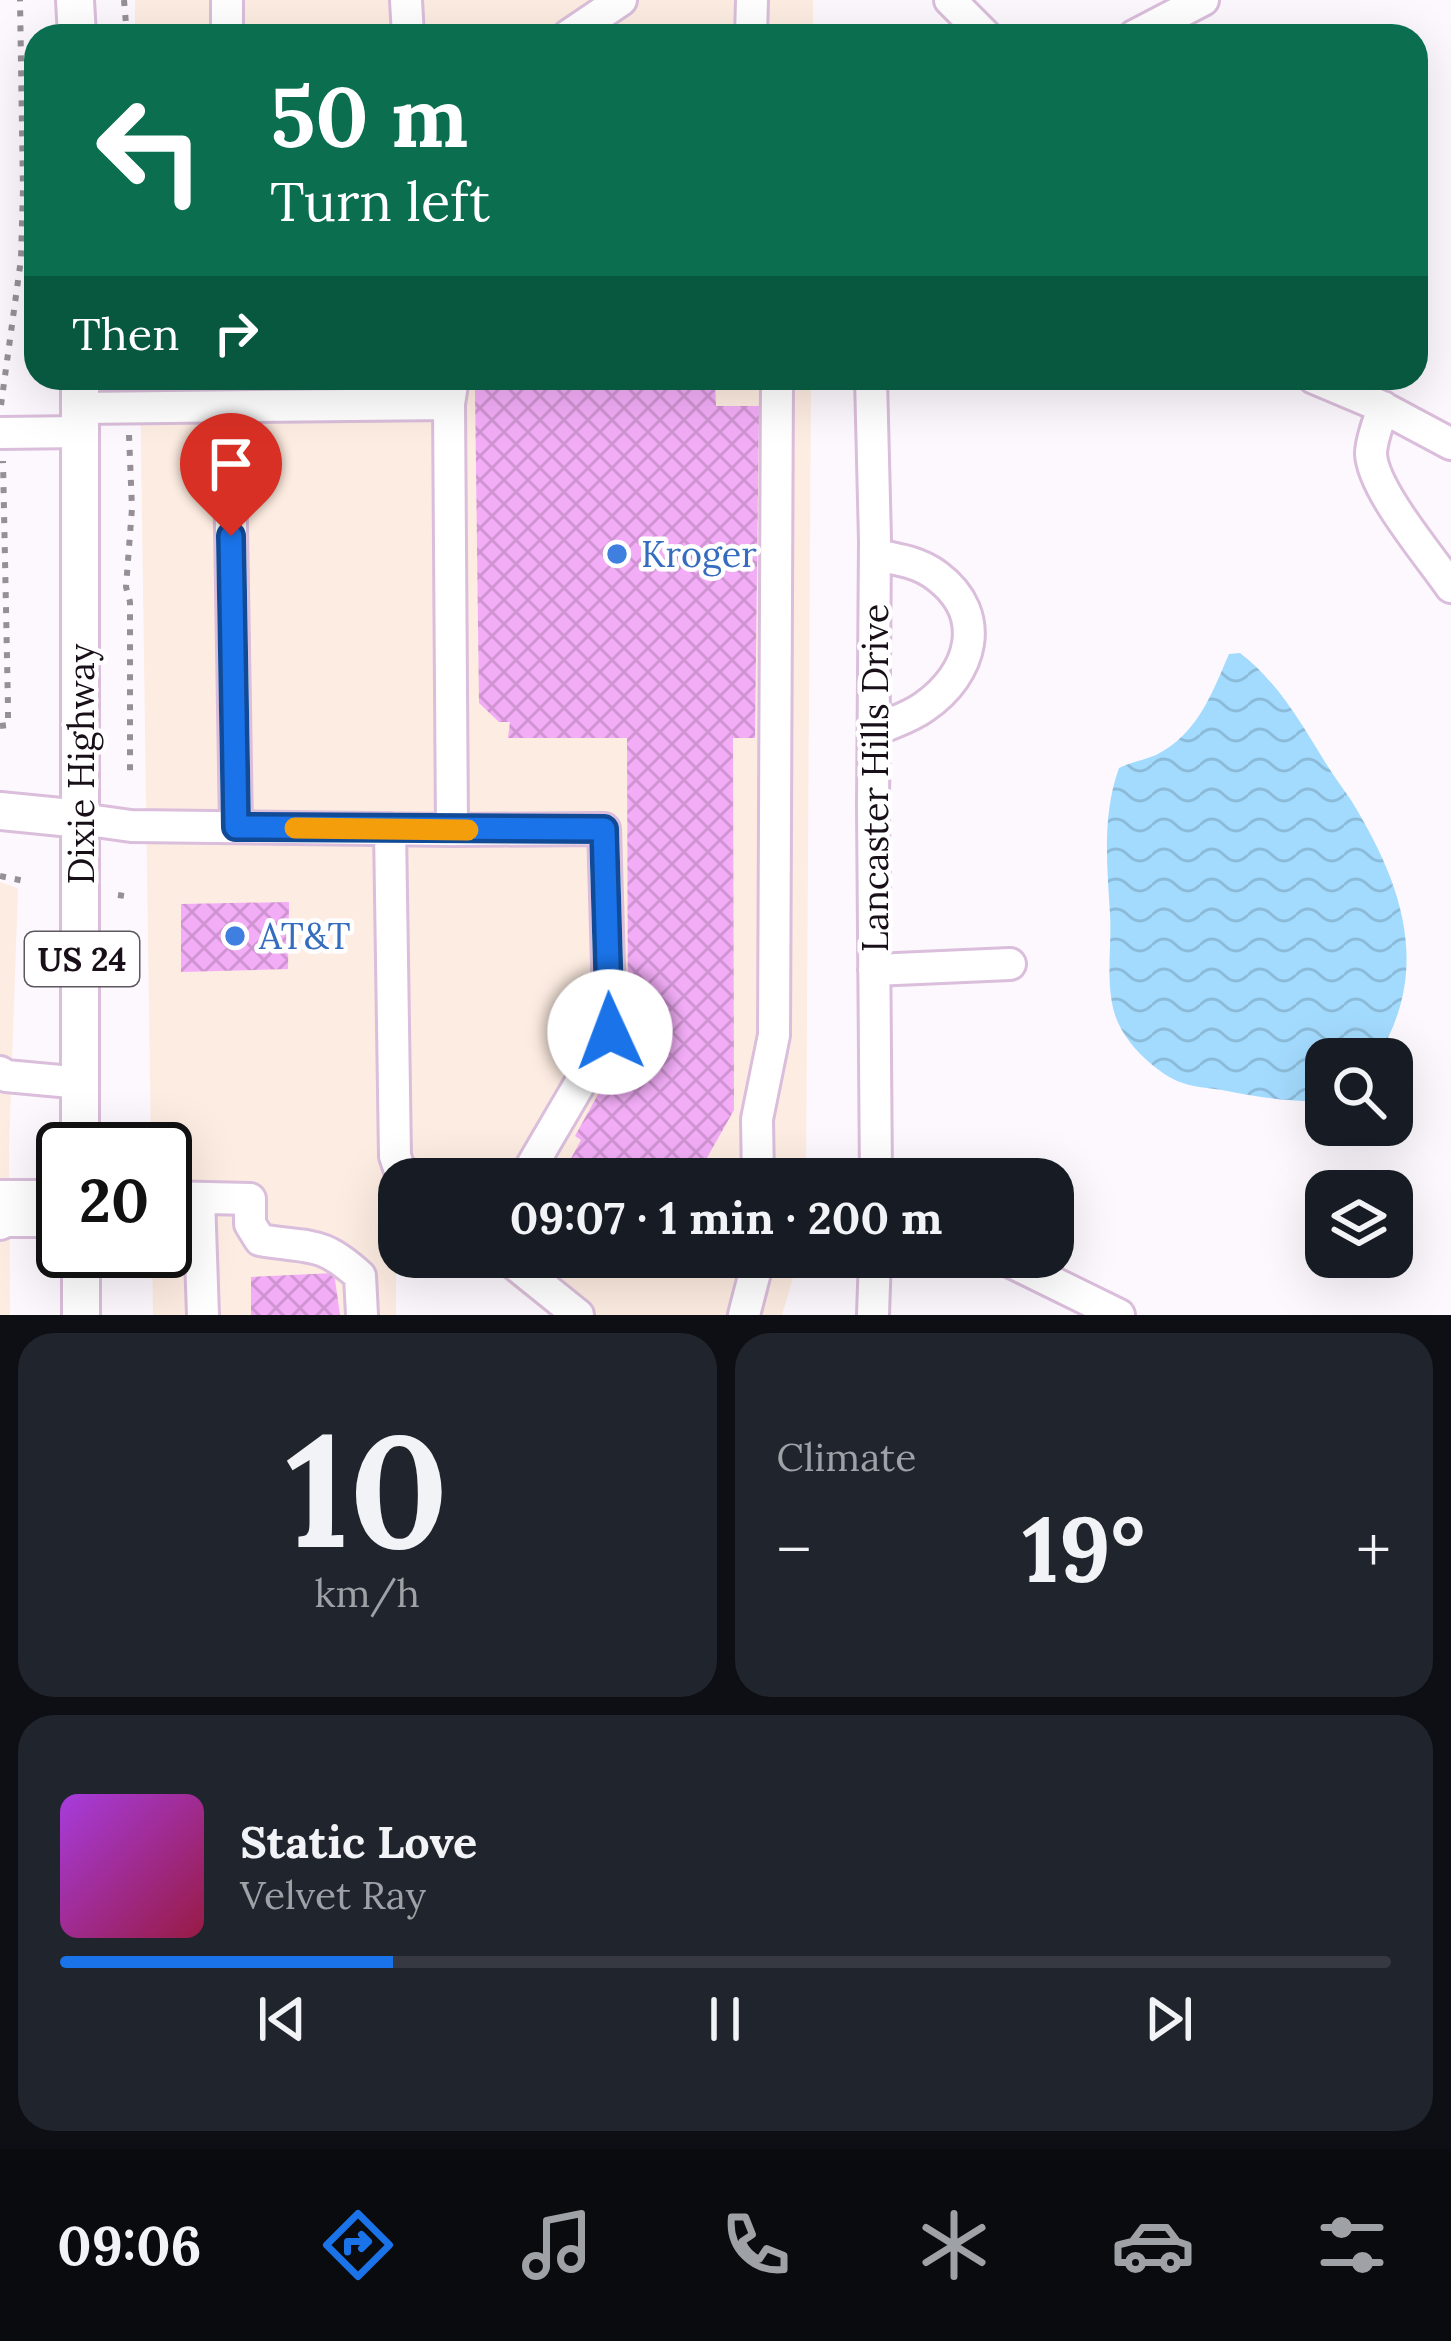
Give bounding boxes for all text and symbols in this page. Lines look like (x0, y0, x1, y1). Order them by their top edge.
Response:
text: 50 m (270, 62, 468, 170)
icon: left (72, 72, 228, 228)
text: Turn left (270, 167, 490, 236)
icon: right (203, 300, 269, 366)
text: Then (72, 305, 179, 362)
pin (180, 413, 282, 536)
icon: arrive (198, 431, 264, 497)
place label: Kroger (641, 531, 757, 577)
marker: Kroger (604, 541, 630, 567)
street label: Lancaster Hills Drive (852, 604, 898, 952)
street label: Dixie Highway (58, 644, 104, 884)
place label: AT&T (258, 913, 351, 959)
marker: AT&T (222, 923, 248, 949)
road number: US 24 (25, 932, 139, 986)
position arrow (547, 969, 673, 1095)
map controls (1305, 1038, 1413, 1278)
button: search (1305, 1038, 1413, 1146)
speed limit sign: 20 (36, 1122, 192, 1278)
button: layers (1305, 1170, 1413, 1278)
text: 09:07 · 1 min · 200 m (510, 1189, 942, 1246)
text: 10 (286, 1390, 449, 1590)
text: Climate (777, 1432, 916, 1482)
text: 19° (1022, 1491, 1145, 1607)
text: − (777, 1507, 811, 1591)
text: + (1356, 1507, 1391, 1591)
text: km/h (315, 1568, 420, 1618)
text: Static Love (240, 1813, 477, 1870)
text: Velvet Ray (240, 1870, 426, 1920)
icon: previous (249, 1986, 315, 2052)
icon: pause (692, 1986, 758, 2052)
icon: next (1136, 1986, 1202, 2052)
icon: directions (316, 2203, 400, 2287)
icon: music (515, 2203, 599, 2287)
icon: phone (714, 2203, 798, 2287)
icon: climate (912, 2203, 996, 2287)
icon: car (1111, 2203, 1195, 2287)
icon: filters (1310, 2203, 1394, 2287)
text: 09:06 (57, 2211, 202, 2280)

